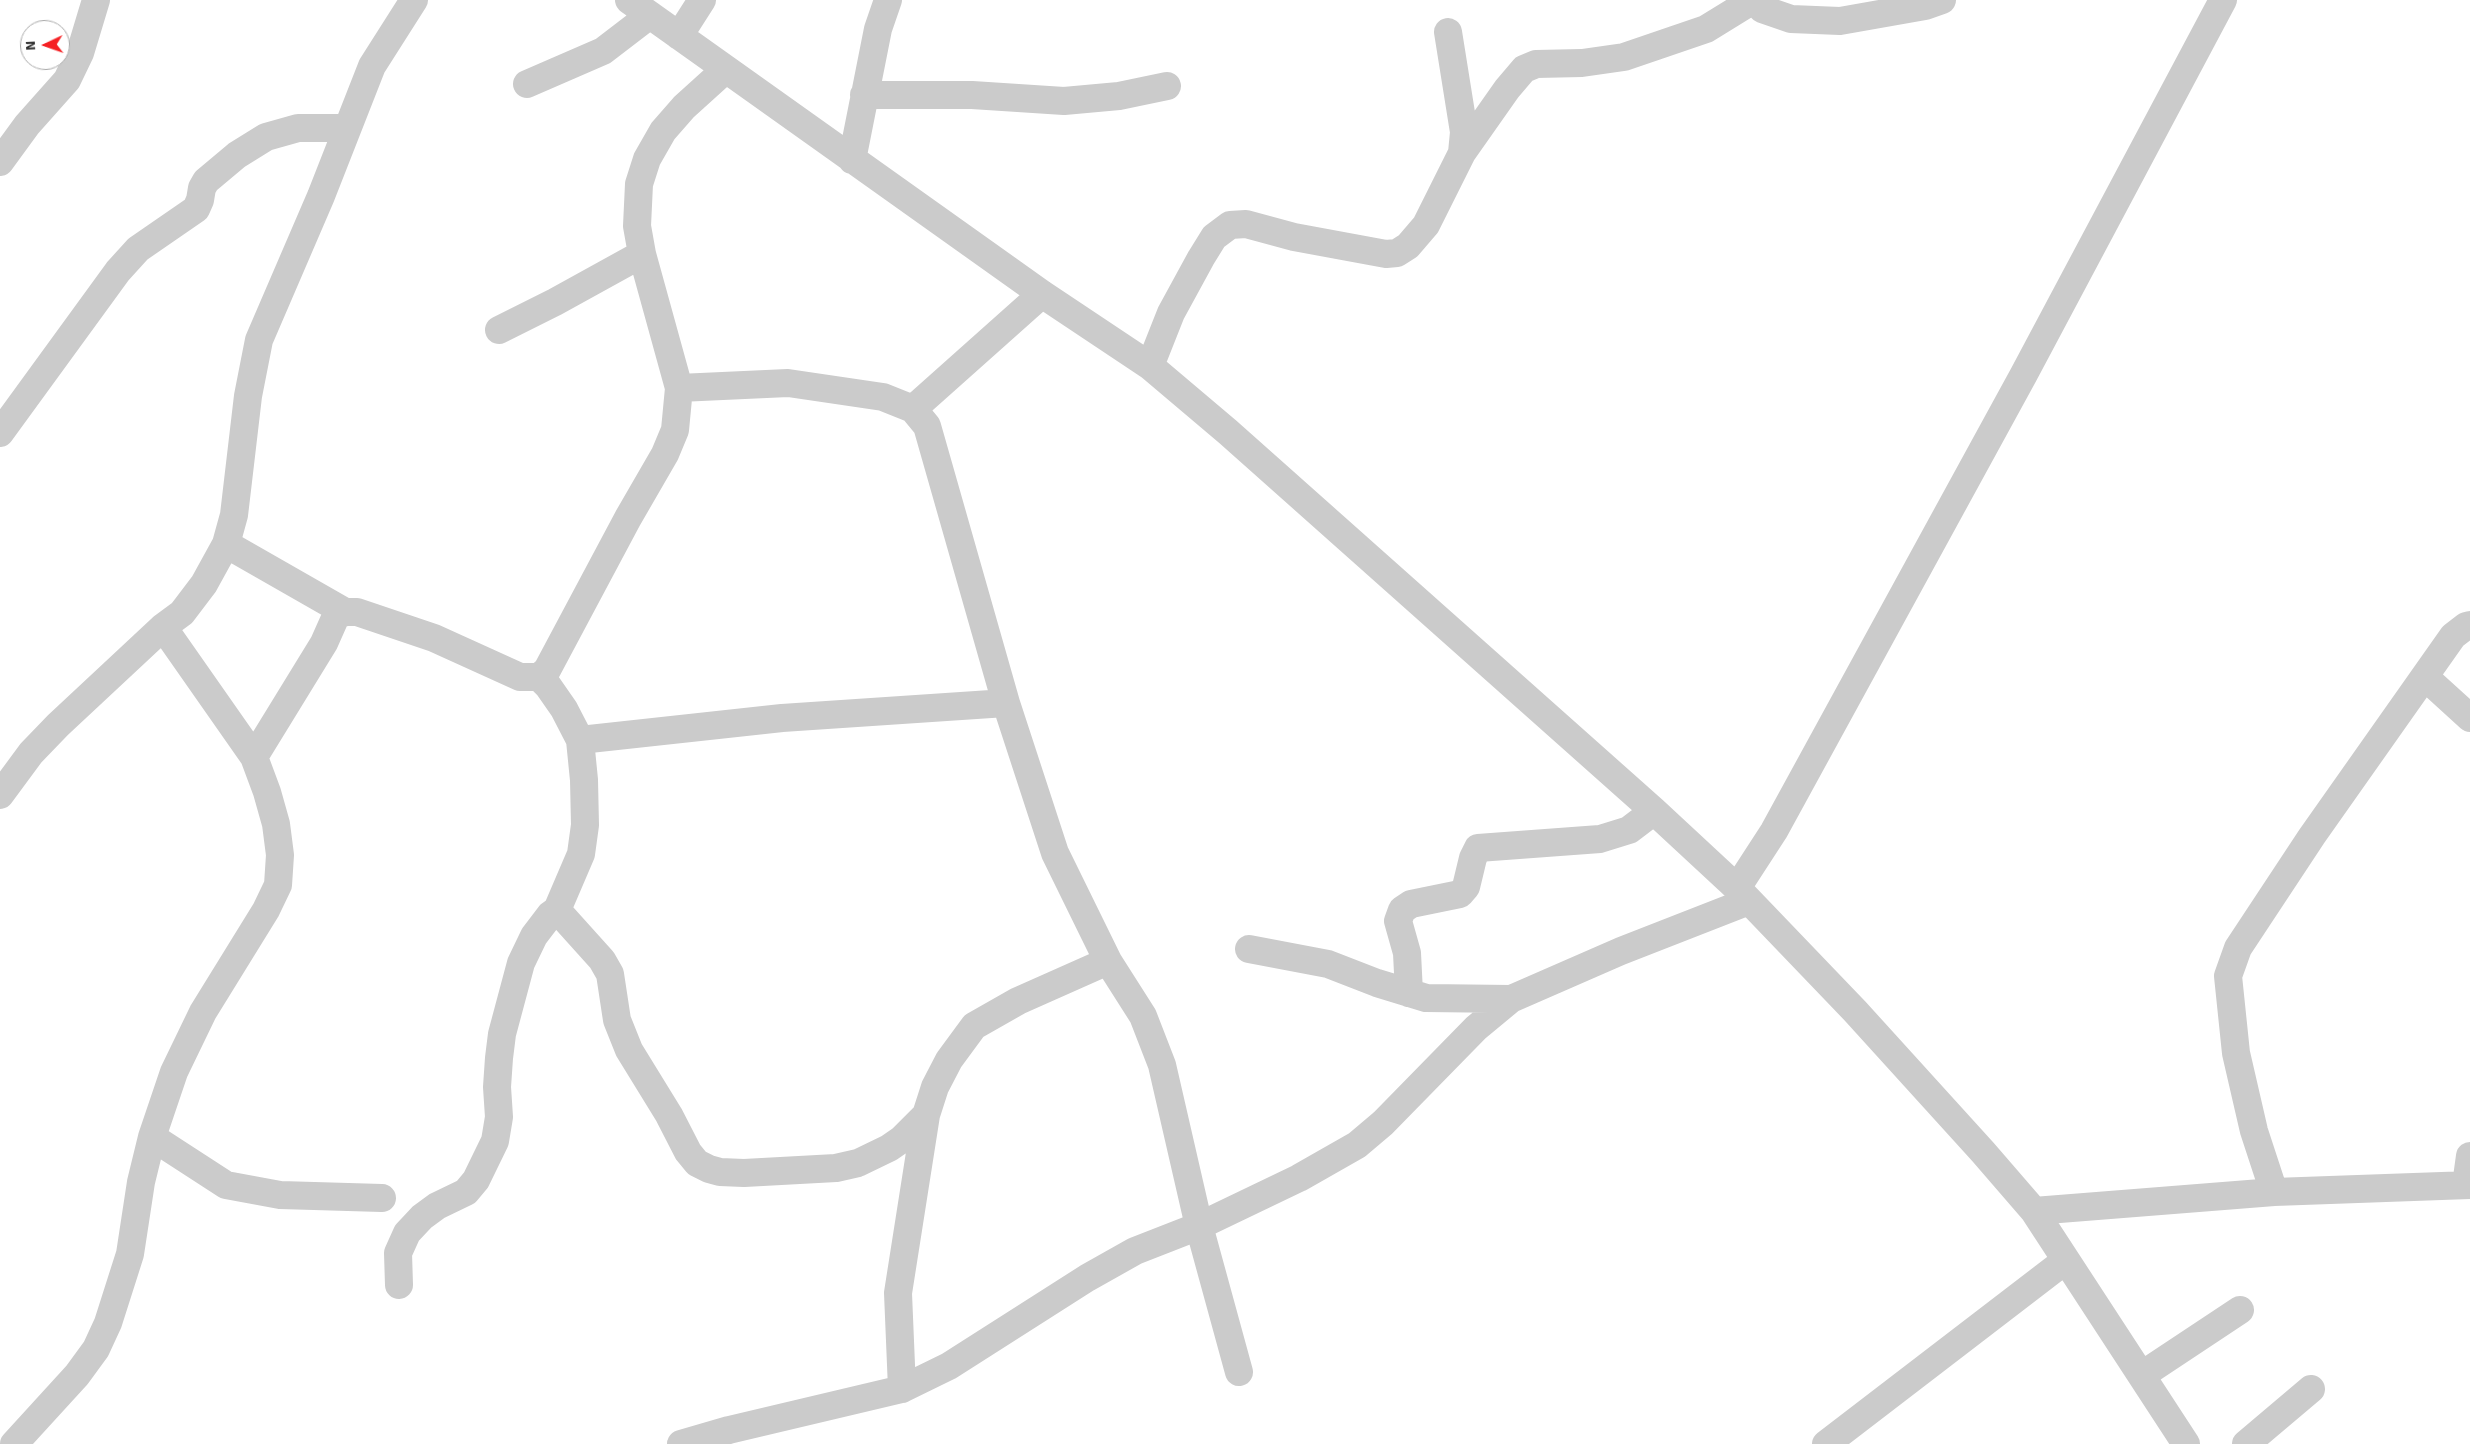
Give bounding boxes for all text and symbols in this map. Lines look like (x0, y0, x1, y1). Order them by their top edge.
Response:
north arrow (20, 20, 70, 70)
text: N (22, 40, 39, 51)

